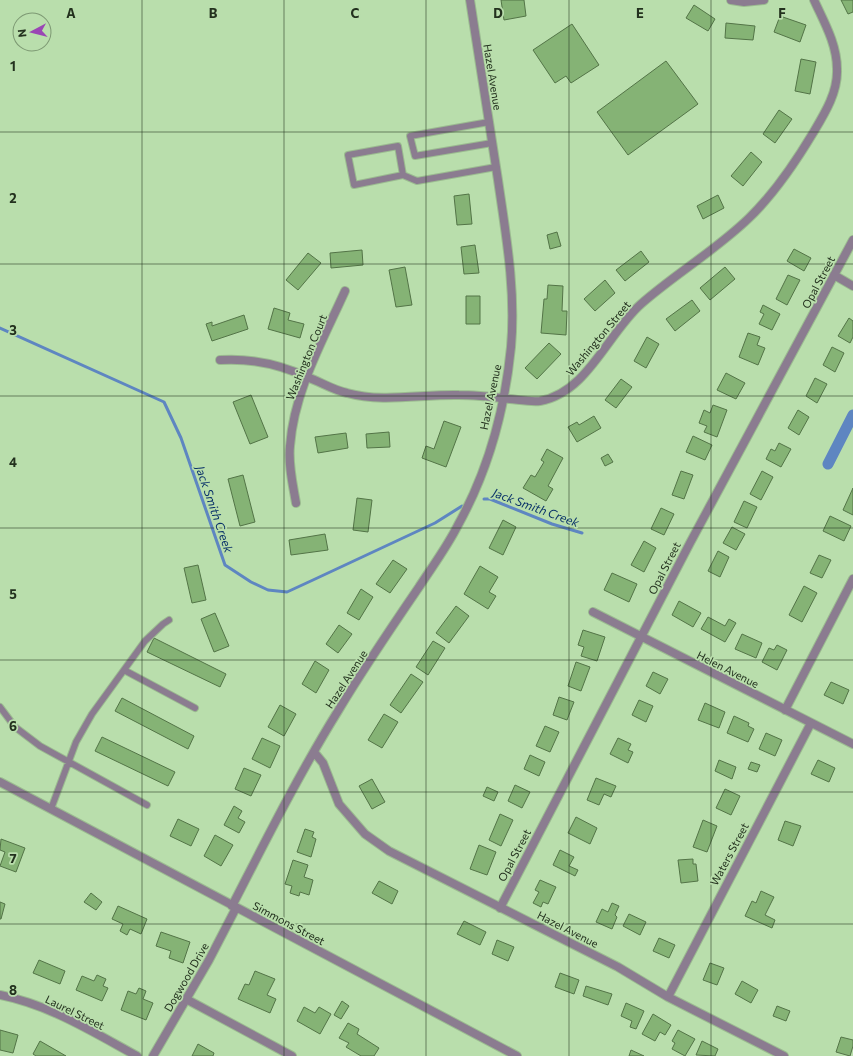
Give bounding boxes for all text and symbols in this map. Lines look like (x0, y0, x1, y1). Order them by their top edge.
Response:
text: A (66, 5, 76, 21)
text: B (209, 5, 218, 21)
text: C (351, 5, 360, 21)
text: D (493, 5, 503, 21)
text: E (636, 5, 644, 21)
text: F (778, 5, 786, 21)
north arrow (12, 12, 52, 52)
text: N (15, 28, 29, 38)
street label: Hazel Avenue (481, 43, 505, 111)
text: 1 (10, 58, 16, 74)
text: 2 (9, 190, 17, 206)
street label: Opal Street (799, 253, 837, 310)
street label: Washington Street (563, 298, 633, 378)
street label: Washington Court (283, 312, 329, 402)
text: 3 (9, 322, 17, 338)
street label: Hazel Avenue (477, 363, 503, 431)
text: 4 (9, 454, 17, 470)
water label: Jack Smith Creek (192, 463, 237, 555)
water label: Jack Smith Creek (489, 484, 582, 530)
street label: Opal Street (645, 539, 683, 596)
text: 5 (9, 586, 17, 602)
street label: Hazel Avenue (322, 647, 370, 711)
street label: Helen Avenue (695, 648, 761, 690)
text: 6 (9, 718, 17, 734)
street label: Waters Street (707, 820, 751, 888)
street label: Opal Street (495, 826, 533, 883)
text: 7 (9, 850, 17, 866)
street label: Simmons Street (251, 899, 328, 948)
street label: Hazel Avenue (535, 908, 601, 950)
street label: Dogwood Drive (161, 940, 211, 1014)
text: 8 (9, 982, 17, 998)
street label: Laurel Street (43, 992, 107, 1032)

